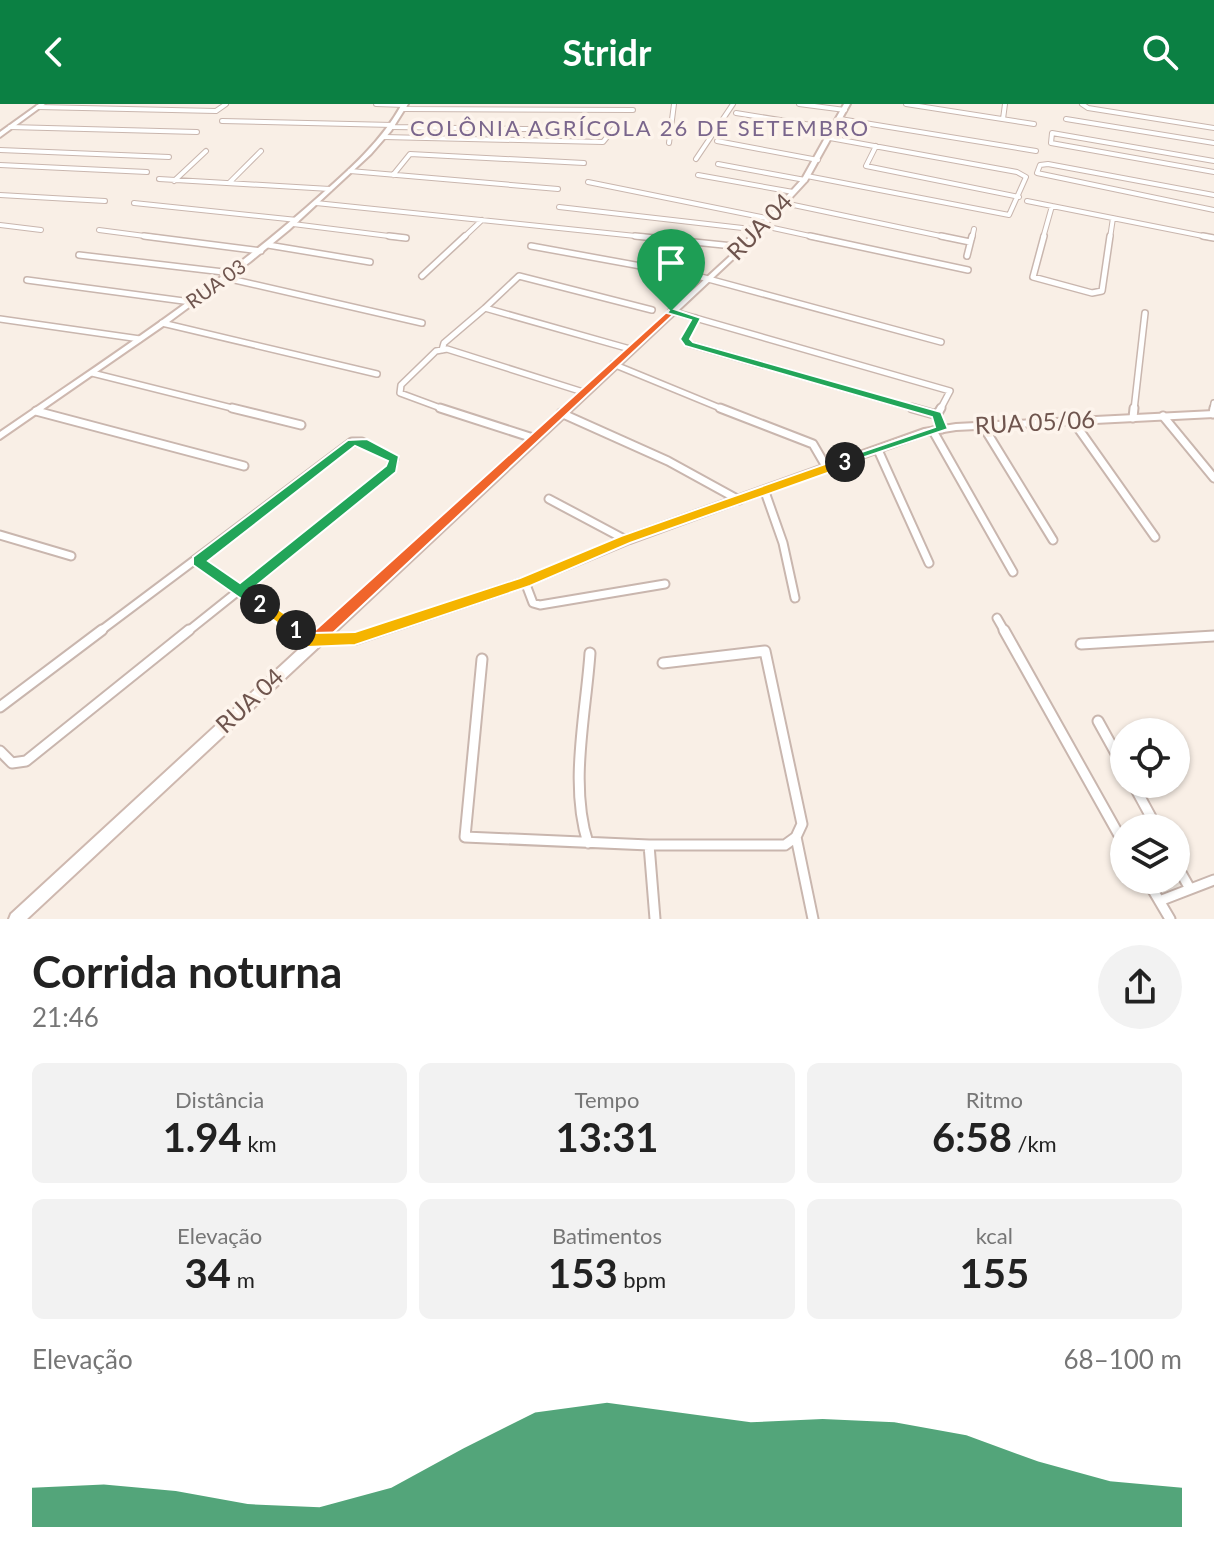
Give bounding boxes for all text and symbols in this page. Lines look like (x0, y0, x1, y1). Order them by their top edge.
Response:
icon: back (32, 30, 76, 74)
text: Stridr (563, 30, 651, 74)
icon: search (1138, 30, 1182, 74)
district label: COLÔNIA AGRÍCOLA 26 DE SETEMBRO (410, 114, 870, 141)
street label: RUA 04 (720, 186, 798, 265)
pin (637, 229, 705, 311)
icon: arrive (649, 241, 693, 285)
street label: RUA 03 (181, 253, 250, 313)
street label: RUA 05/06 (974, 404, 1096, 439)
pin: 3 (825, 442, 865, 482)
text: 3 (839, 448, 851, 475)
pin: 2 (240, 584, 280, 624)
text: 2 (254, 590, 266, 617)
pin: 1 (276, 610, 316, 650)
text: 1 (290, 616, 302, 643)
street label: RUA 04 (209, 661, 289, 738)
map controls (1110, 718, 1190, 894)
button: locate (1110, 718, 1190, 798)
button: layers (1110, 814, 1190, 894)
text: Corrida noturna (32, 945, 342, 997)
button: share (1098, 945, 1182, 1029)
text: 21:46 (32, 1001, 99, 1033)
text: Distância (175, 1086, 264, 1113)
text: Tempo (575, 1086, 639, 1113)
text: Ritmo (966, 1086, 1023, 1113)
text: 1.94 (163, 1113, 242, 1161)
text: 13:31 (555, 1113, 659, 1161)
text: 6:58 (932, 1113, 1012, 1161)
text: km (242, 1130, 277, 1157)
text: /km (1012, 1130, 1057, 1157)
text: Elevação (177, 1222, 262, 1249)
text: Batimentos (552, 1222, 662, 1249)
text: kcal (976, 1222, 1013, 1249)
text: 34 (185, 1249, 231, 1297)
text: 153 (548, 1249, 618, 1297)
text: 155 (960, 1249, 1029, 1297)
text: m (231, 1266, 255, 1293)
text: bpm (618, 1266, 666, 1293)
text: Elevação (32, 1343, 133, 1375)
text: 68–100 m (1063, 1343, 1182, 1375)

